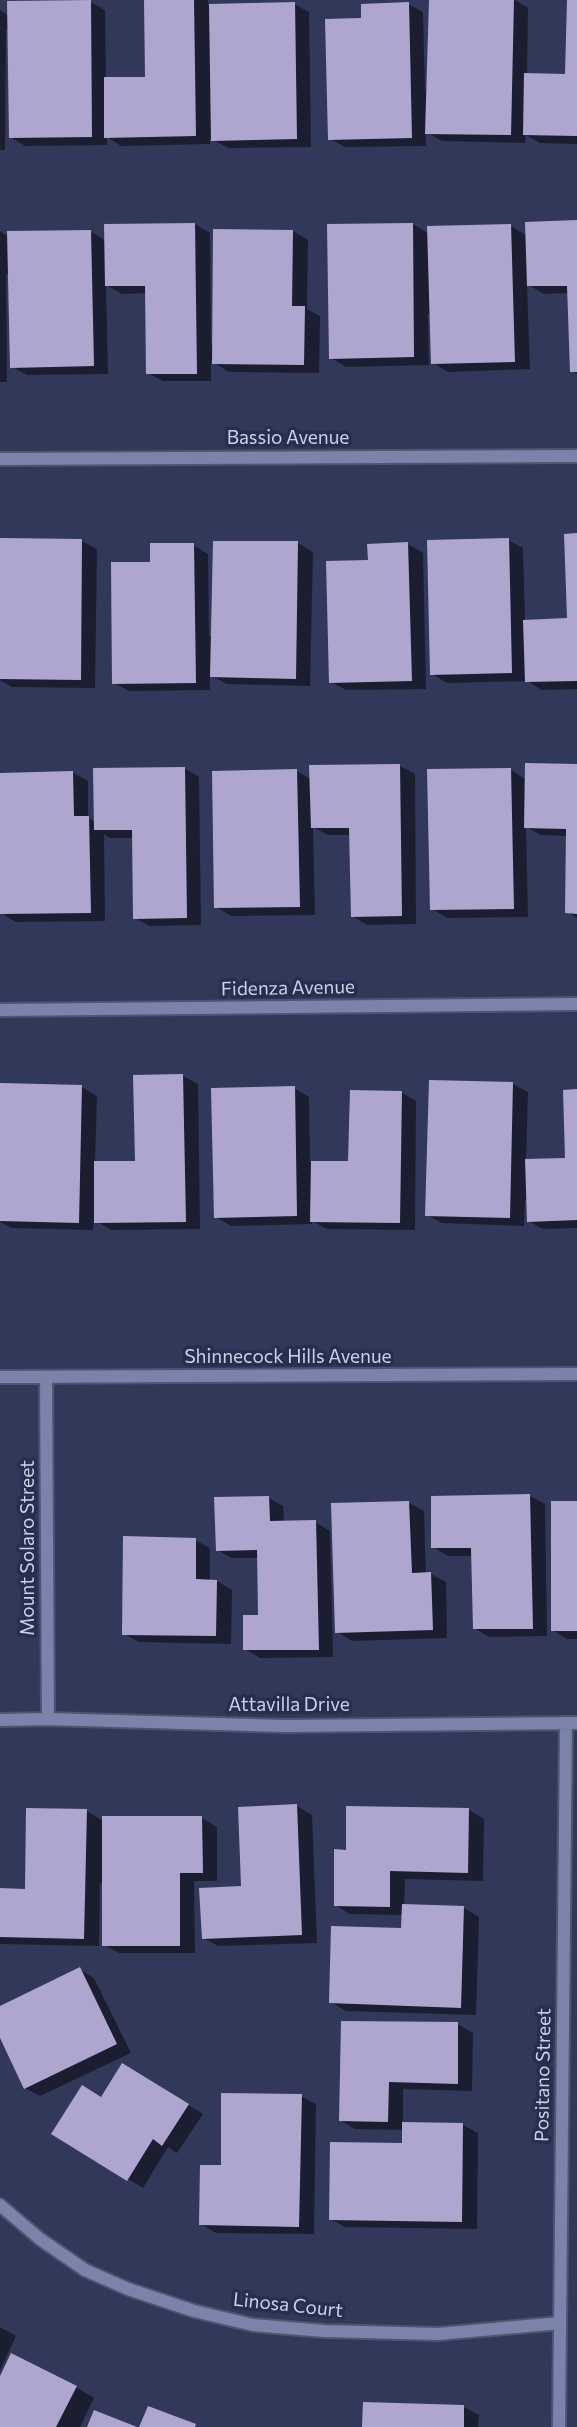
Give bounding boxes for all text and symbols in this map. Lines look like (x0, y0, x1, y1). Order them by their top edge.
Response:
street label: Bassio Avenue (227, 427, 349, 449)
street label: Fidenza Avenue (221, 975, 355, 1001)
street label: Shinnecock Hills Avenue (184, 1346, 392, 1368)
street label: Mount Solaro Street (17, 1460, 39, 1636)
street label: Attavilla Drive (228, 1694, 350, 1716)
street label: Positano Street (530, 2008, 556, 2142)
street label: Linosa Court (232, 2288, 344, 2322)

